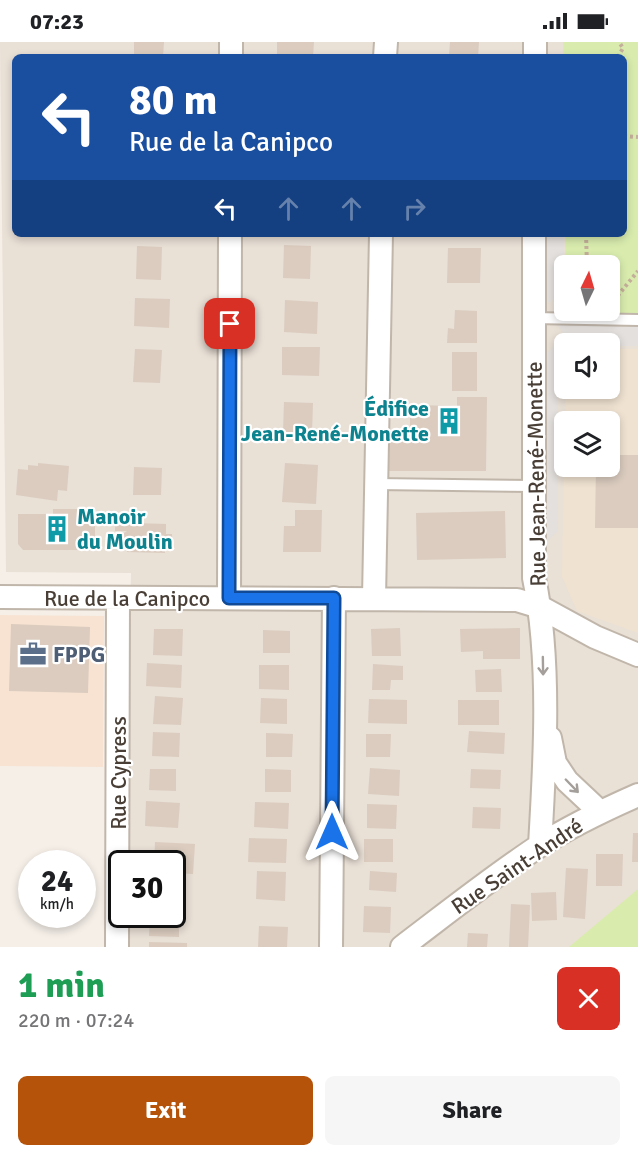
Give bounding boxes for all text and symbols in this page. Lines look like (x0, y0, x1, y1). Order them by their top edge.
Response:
text: 07:23 (30, 8, 84, 35)
text: 80 m (129, 75, 218, 126)
icon: left (30, 78, 108, 156)
text: Rue de la Canipco (129, 126, 333, 159)
icon: left (209, 192, 242, 225)
icon: ahead (272, 192, 305, 225)
icon: ahead (335, 192, 368, 225)
icon: right (398, 192, 431, 225)
north arrow (554, 255, 620, 321)
map controls (554, 255, 620, 477)
pin (204, 298, 255, 349)
icon: arrive (213, 307, 246, 340)
button: sound (554, 333, 620, 399)
street label: Rue Jean-René-Monette (521, 361, 551, 587)
place label: Édifice Jean-René-Monette (241, 395, 429, 447)
building icon: Édifice Jean-René-Monette (434, 406, 464, 436)
button: layers (554, 411, 620, 477)
place label: Manoir du Moulin (77, 503, 173, 555)
building icon: Manoir du Moulin (42, 514, 72, 544)
street label: Rue de la Canipco (44, 585, 210, 612)
office icon: FPPG (18, 639, 48, 669)
place label: FPPG (53, 641, 105, 668)
one-way arrow (537, 655, 549, 675)
street label: Rue Cypress (105, 716, 132, 830)
one-way arrow (565, 778, 579, 793)
position arrow (300, 800, 364, 864)
street label: Rue Saint-André (446, 812, 588, 920)
speed limit sign: 30 (108, 850, 186, 928)
text: 24 (41, 863, 73, 900)
text: km/h (40, 895, 74, 913)
text: 1 min (18, 963, 105, 1008)
button: close (557, 967, 620, 1030)
text: 220 m · 07:24 (18, 1008, 134, 1033)
button: Exit (18, 1076, 313, 1145)
button: Share (325, 1076, 620, 1145)

